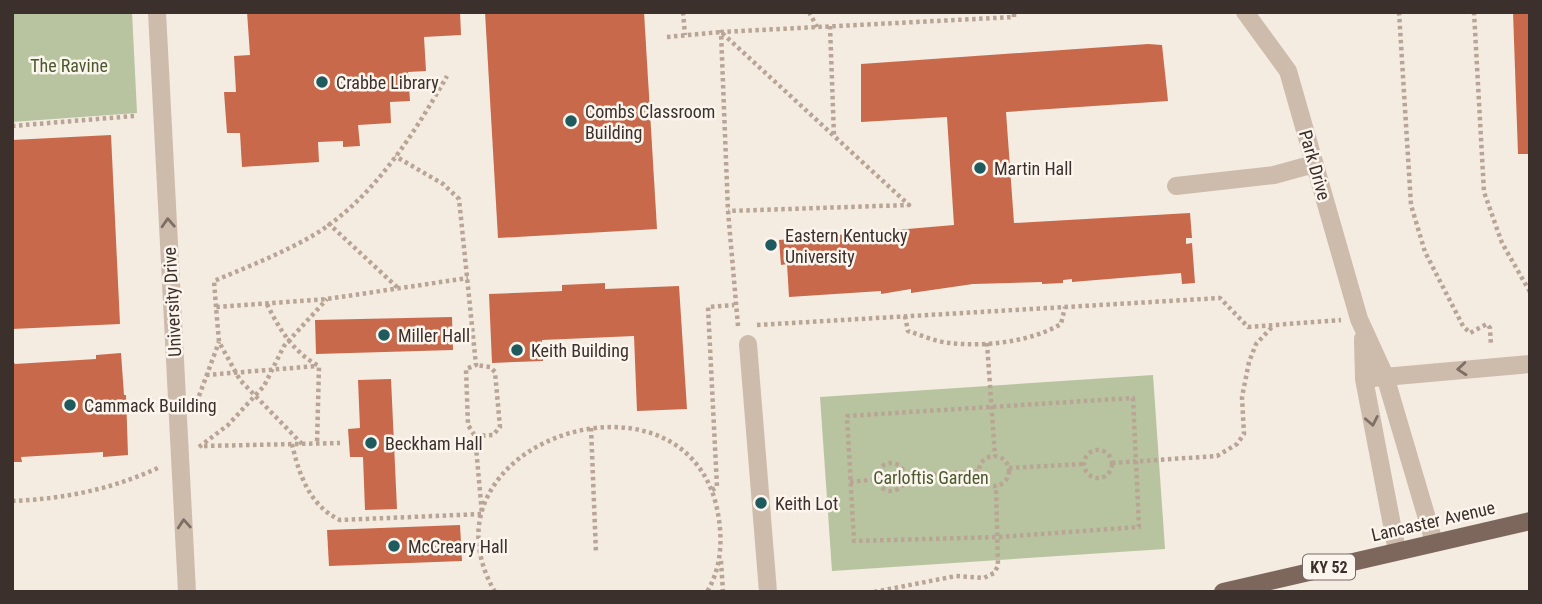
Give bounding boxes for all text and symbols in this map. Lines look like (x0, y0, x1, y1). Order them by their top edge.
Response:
park label: The Ravine (30, 55, 108, 76)
place label: Crabbe Library (336, 72, 439, 93)
marker: Crabbe Library (314, 74, 330, 90)
place label: Combs Classroom Building (585, 101, 715, 143)
marker: Combs Classroom Building (563, 113, 579, 129)
street label: Park Drive (1295, 127, 1335, 203)
place label: Martin Hall (994, 158, 1073, 179)
marker: Martin Hall (972, 160, 988, 176)
one-way arrow (161, 217, 176, 228)
place label: Eastern Kentucky University (785, 225, 908, 267)
marker: Eastern Kentucky University (763, 237, 779, 253)
street label: University Drive (159, 247, 185, 357)
place label: Miller Hall (398, 325, 470, 346)
marker: Miller Hall (376, 327, 392, 343)
place label: Keith Building (531, 340, 629, 361)
marker: Keith Building (509, 342, 525, 358)
one-way arrow (1456, 361, 1467, 376)
place label: Cammack Building (84, 395, 217, 416)
marker: Cammack Building (62, 397, 78, 413)
one-way arrow (1364, 415, 1379, 427)
place label: Beckham Hall (385, 433, 483, 454)
marker: Beckham Hall (363, 435, 379, 451)
park label: Carloftis Garden (873, 467, 989, 488)
place label: Keith Lot (775, 493, 838, 514)
marker: Keith Lot (753, 495, 769, 511)
street label: Lancaster Avenue (1369, 497, 1497, 545)
one-way arrow (177, 518, 192, 529)
place label: McCreary Hall (408, 536, 508, 557)
marker: McCreary Hall (386, 538, 402, 554)
road number: KY 52 (1303, 554, 1355, 580)

